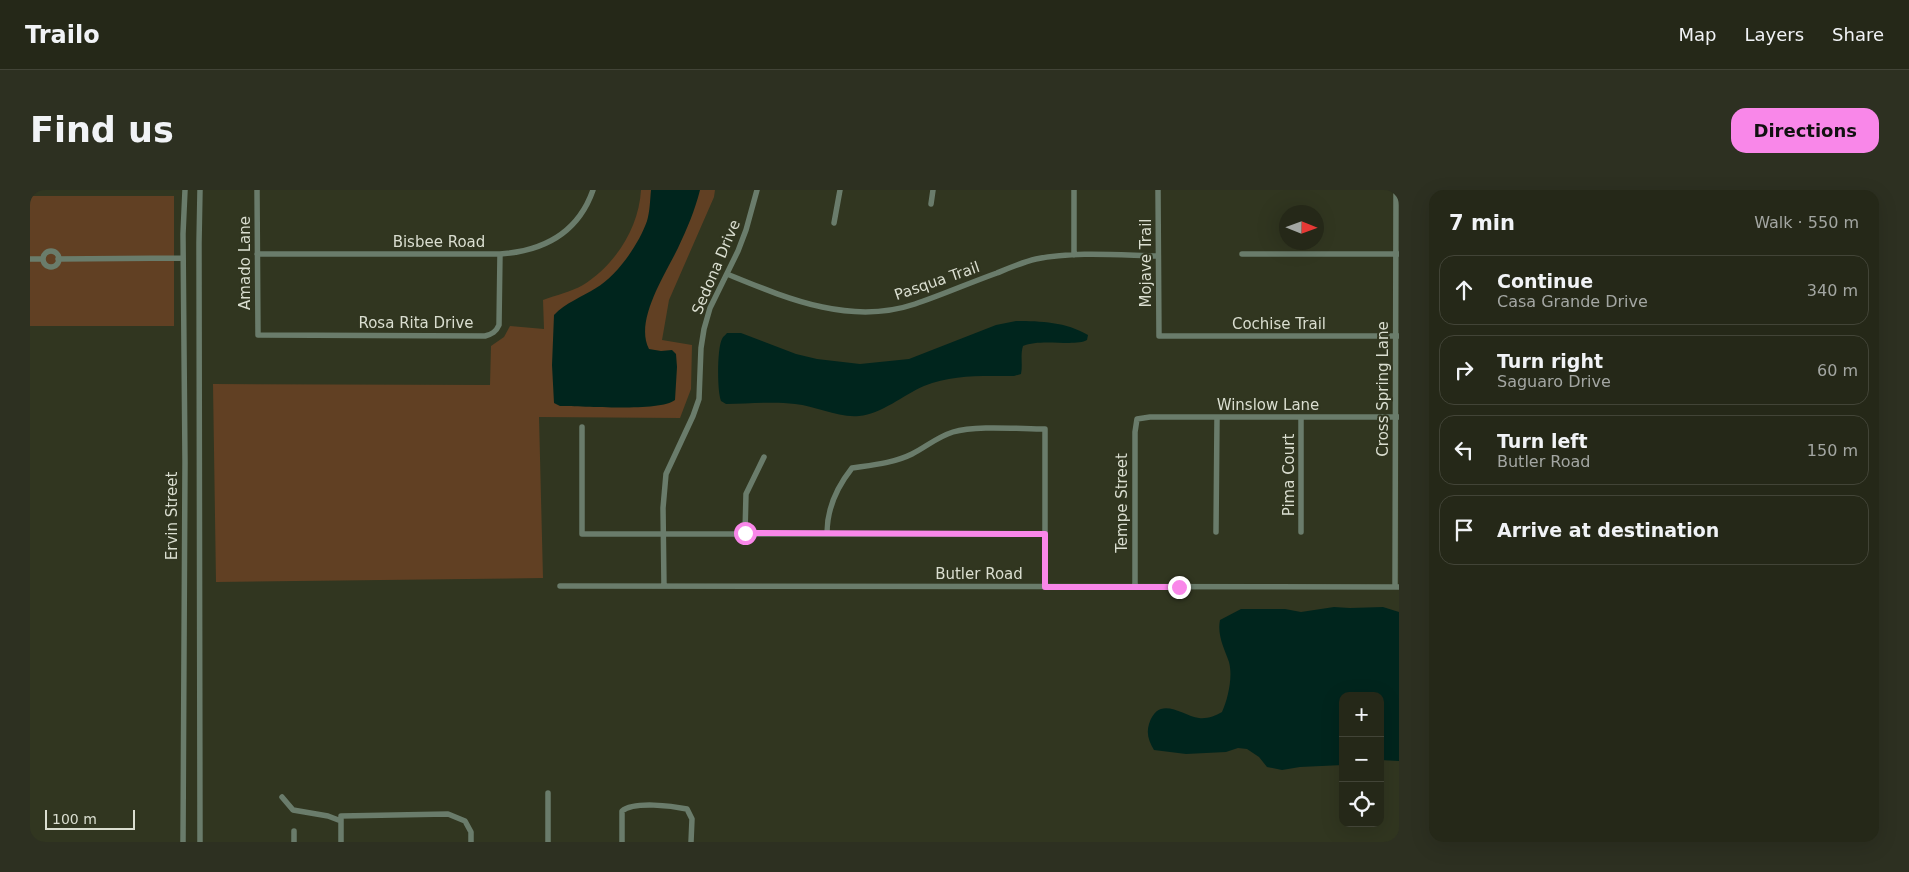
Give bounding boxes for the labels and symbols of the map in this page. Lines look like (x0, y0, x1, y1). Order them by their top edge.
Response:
north arrow (1279, 205, 1324, 250)
street label: Amado Lane (236, 216, 254, 310)
street label: Sedona Drive (688, 217, 744, 317)
street label: Mojave Trail (1137, 218, 1155, 308)
street label: Bisbee Road (393, 233, 485, 251)
street label: Pasqua Trail (892, 258, 982, 304)
street label: Rosa Rita Drive (358, 314, 474, 332)
street label: Cochise Trail (1232, 315, 1326, 333)
street label: Cross Spring Lane (1374, 321, 1392, 457)
street label: Winslow Lane (1217, 396, 1319, 414)
street label: Pima Court (1280, 434, 1298, 516)
street label: Tempe Street (1113, 453, 1131, 554)
street label: Ervin Street (163, 472, 181, 560)
route start (734, 522, 757, 545)
street label: Butler Road (935, 565, 1023, 583)
route end (1168, 576, 1191, 599)
scale bar (45, 807, 135, 830)

